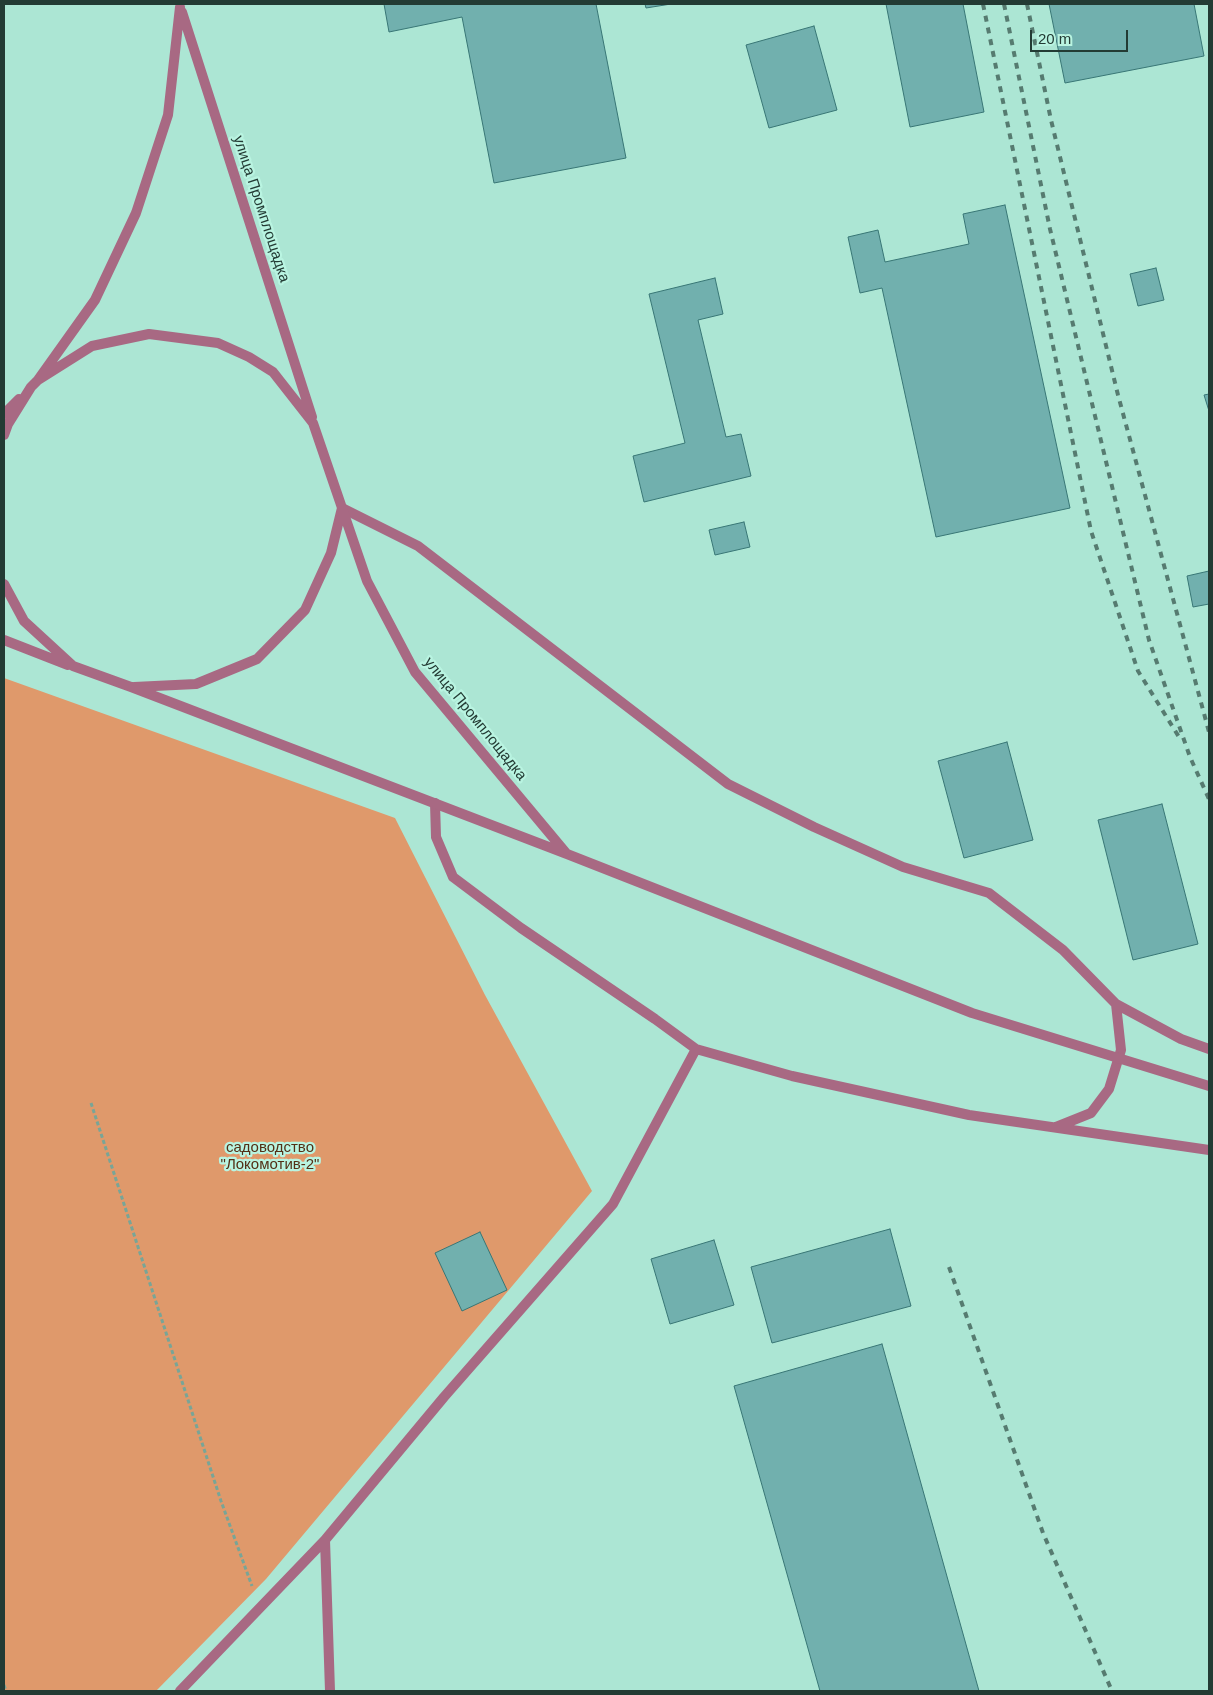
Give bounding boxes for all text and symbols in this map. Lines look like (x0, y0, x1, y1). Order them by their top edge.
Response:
scale bar (1033, 20, 1130, 52)
text: 20 m (1038, 30, 1071, 47)
street label: улица Промплощадка (229, 133, 293, 285)
street label: улица Промплощадка (420, 654, 530, 784)
park label: садоводство "Локомотив-2" (221, 1139, 319, 1174)

